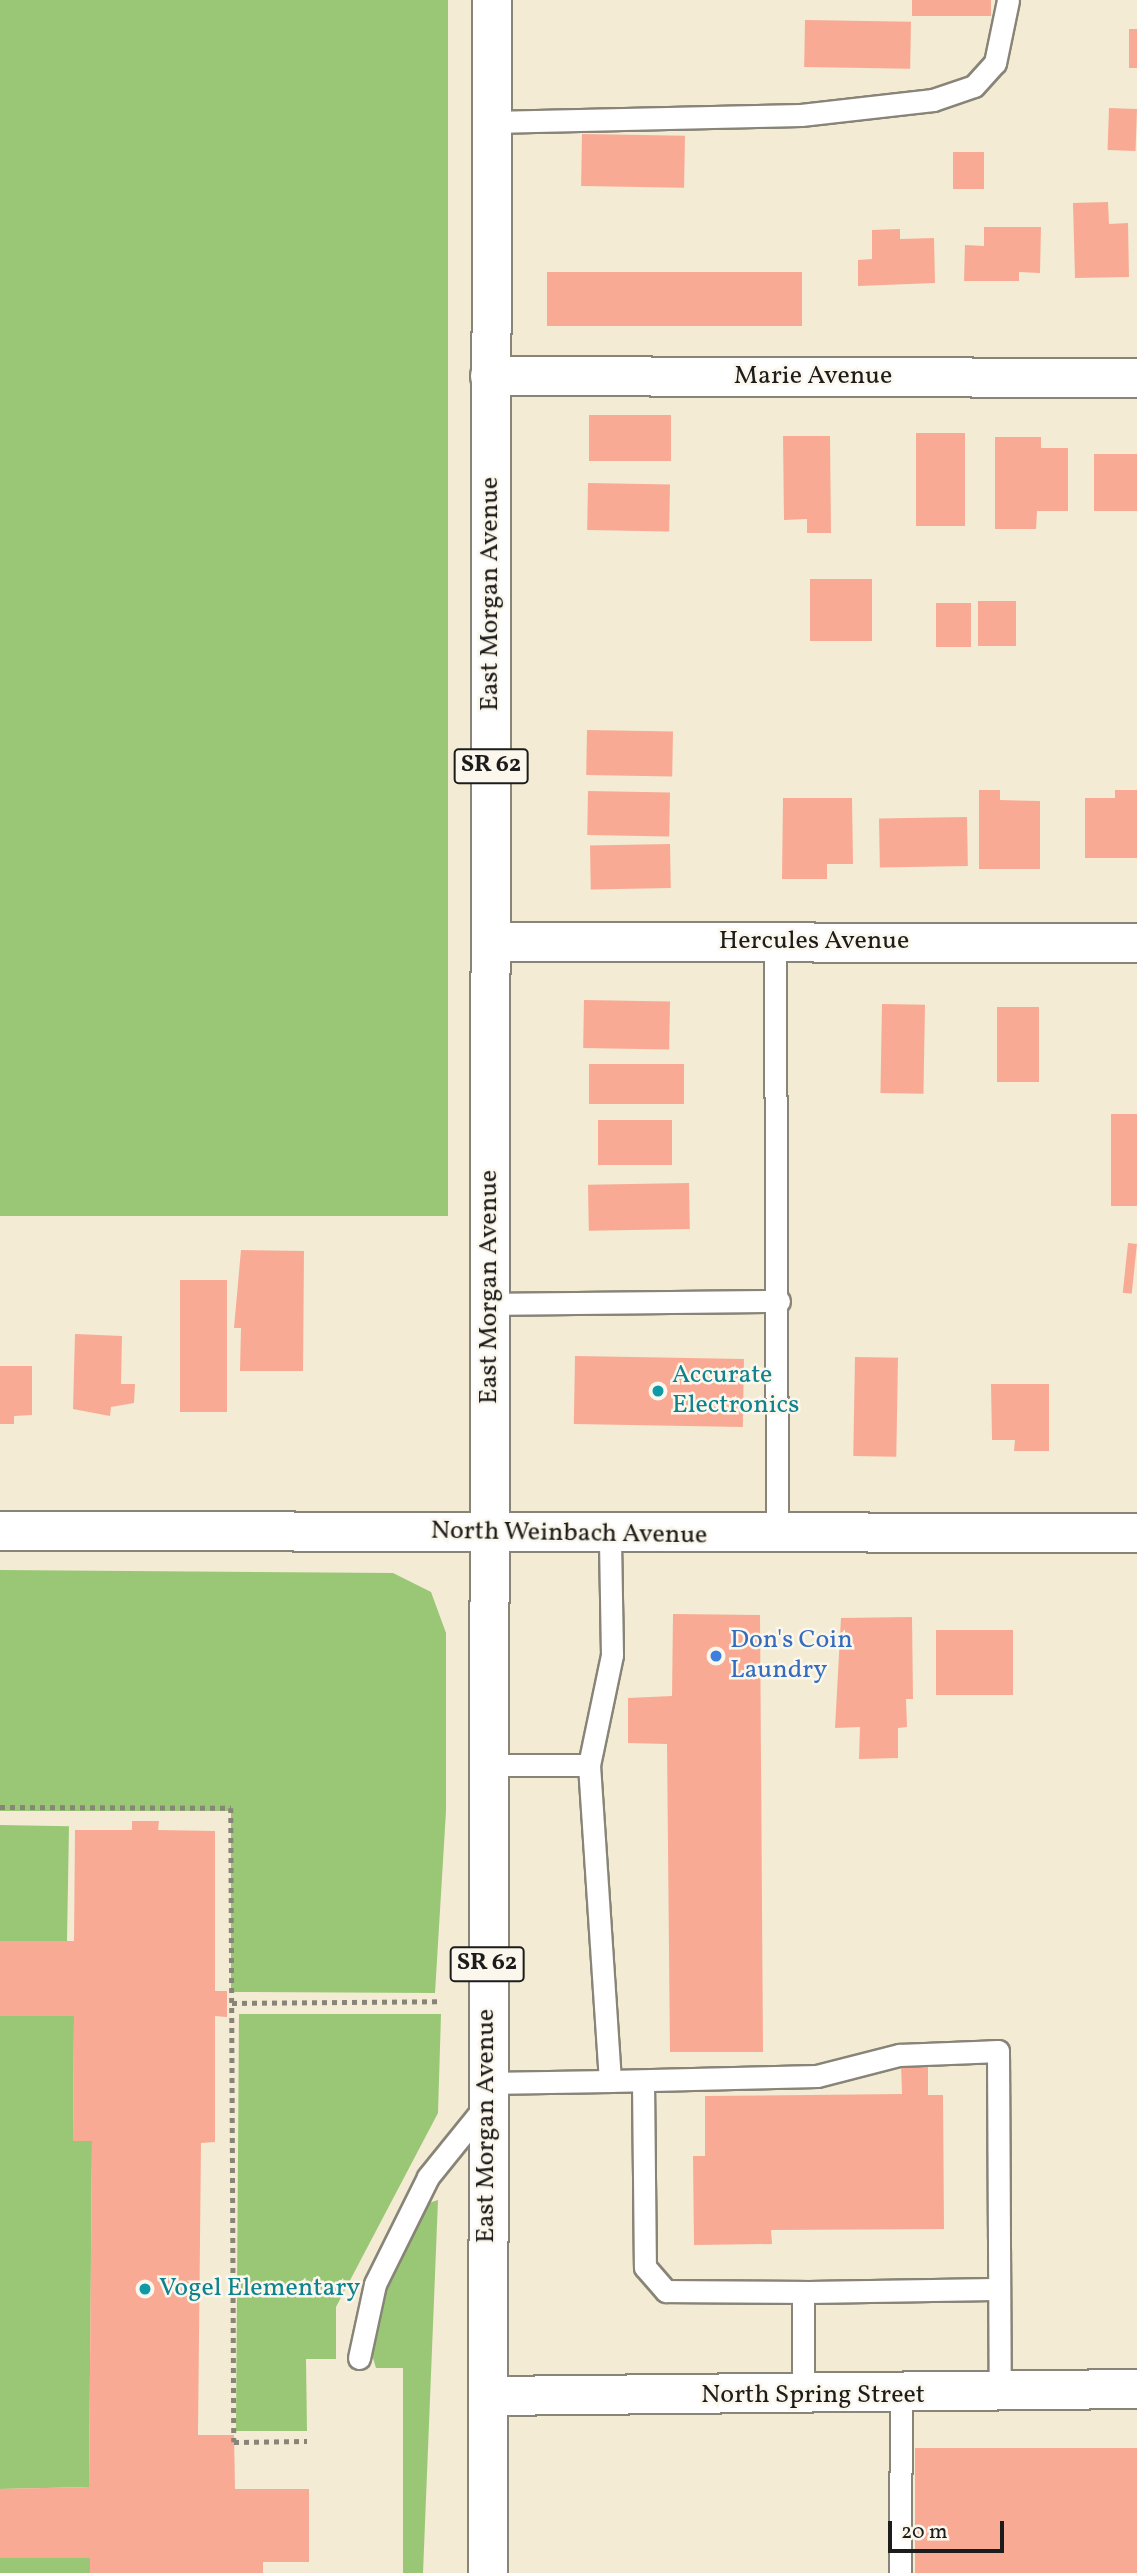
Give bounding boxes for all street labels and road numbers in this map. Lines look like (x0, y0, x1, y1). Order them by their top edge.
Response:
street label: Marie Avenue (734, 361, 892, 393)
street label: East Morgan Avenue (475, 477, 507, 711)
road number: SR 62 (452, 746, 530, 786)
street label: Hercules Avenue (719, 926, 909, 958)
street label: East Morgan Avenue (474, 1170, 506, 1404)
street label: North Weinbach Avenue (430, 1516, 708, 1552)
road number: SR 62 (448, 1943, 526, 1984)
street label: East Morgan Avenue (471, 2009, 503, 2243)
street label: North Spring Street (701, 2380, 925, 2412)

